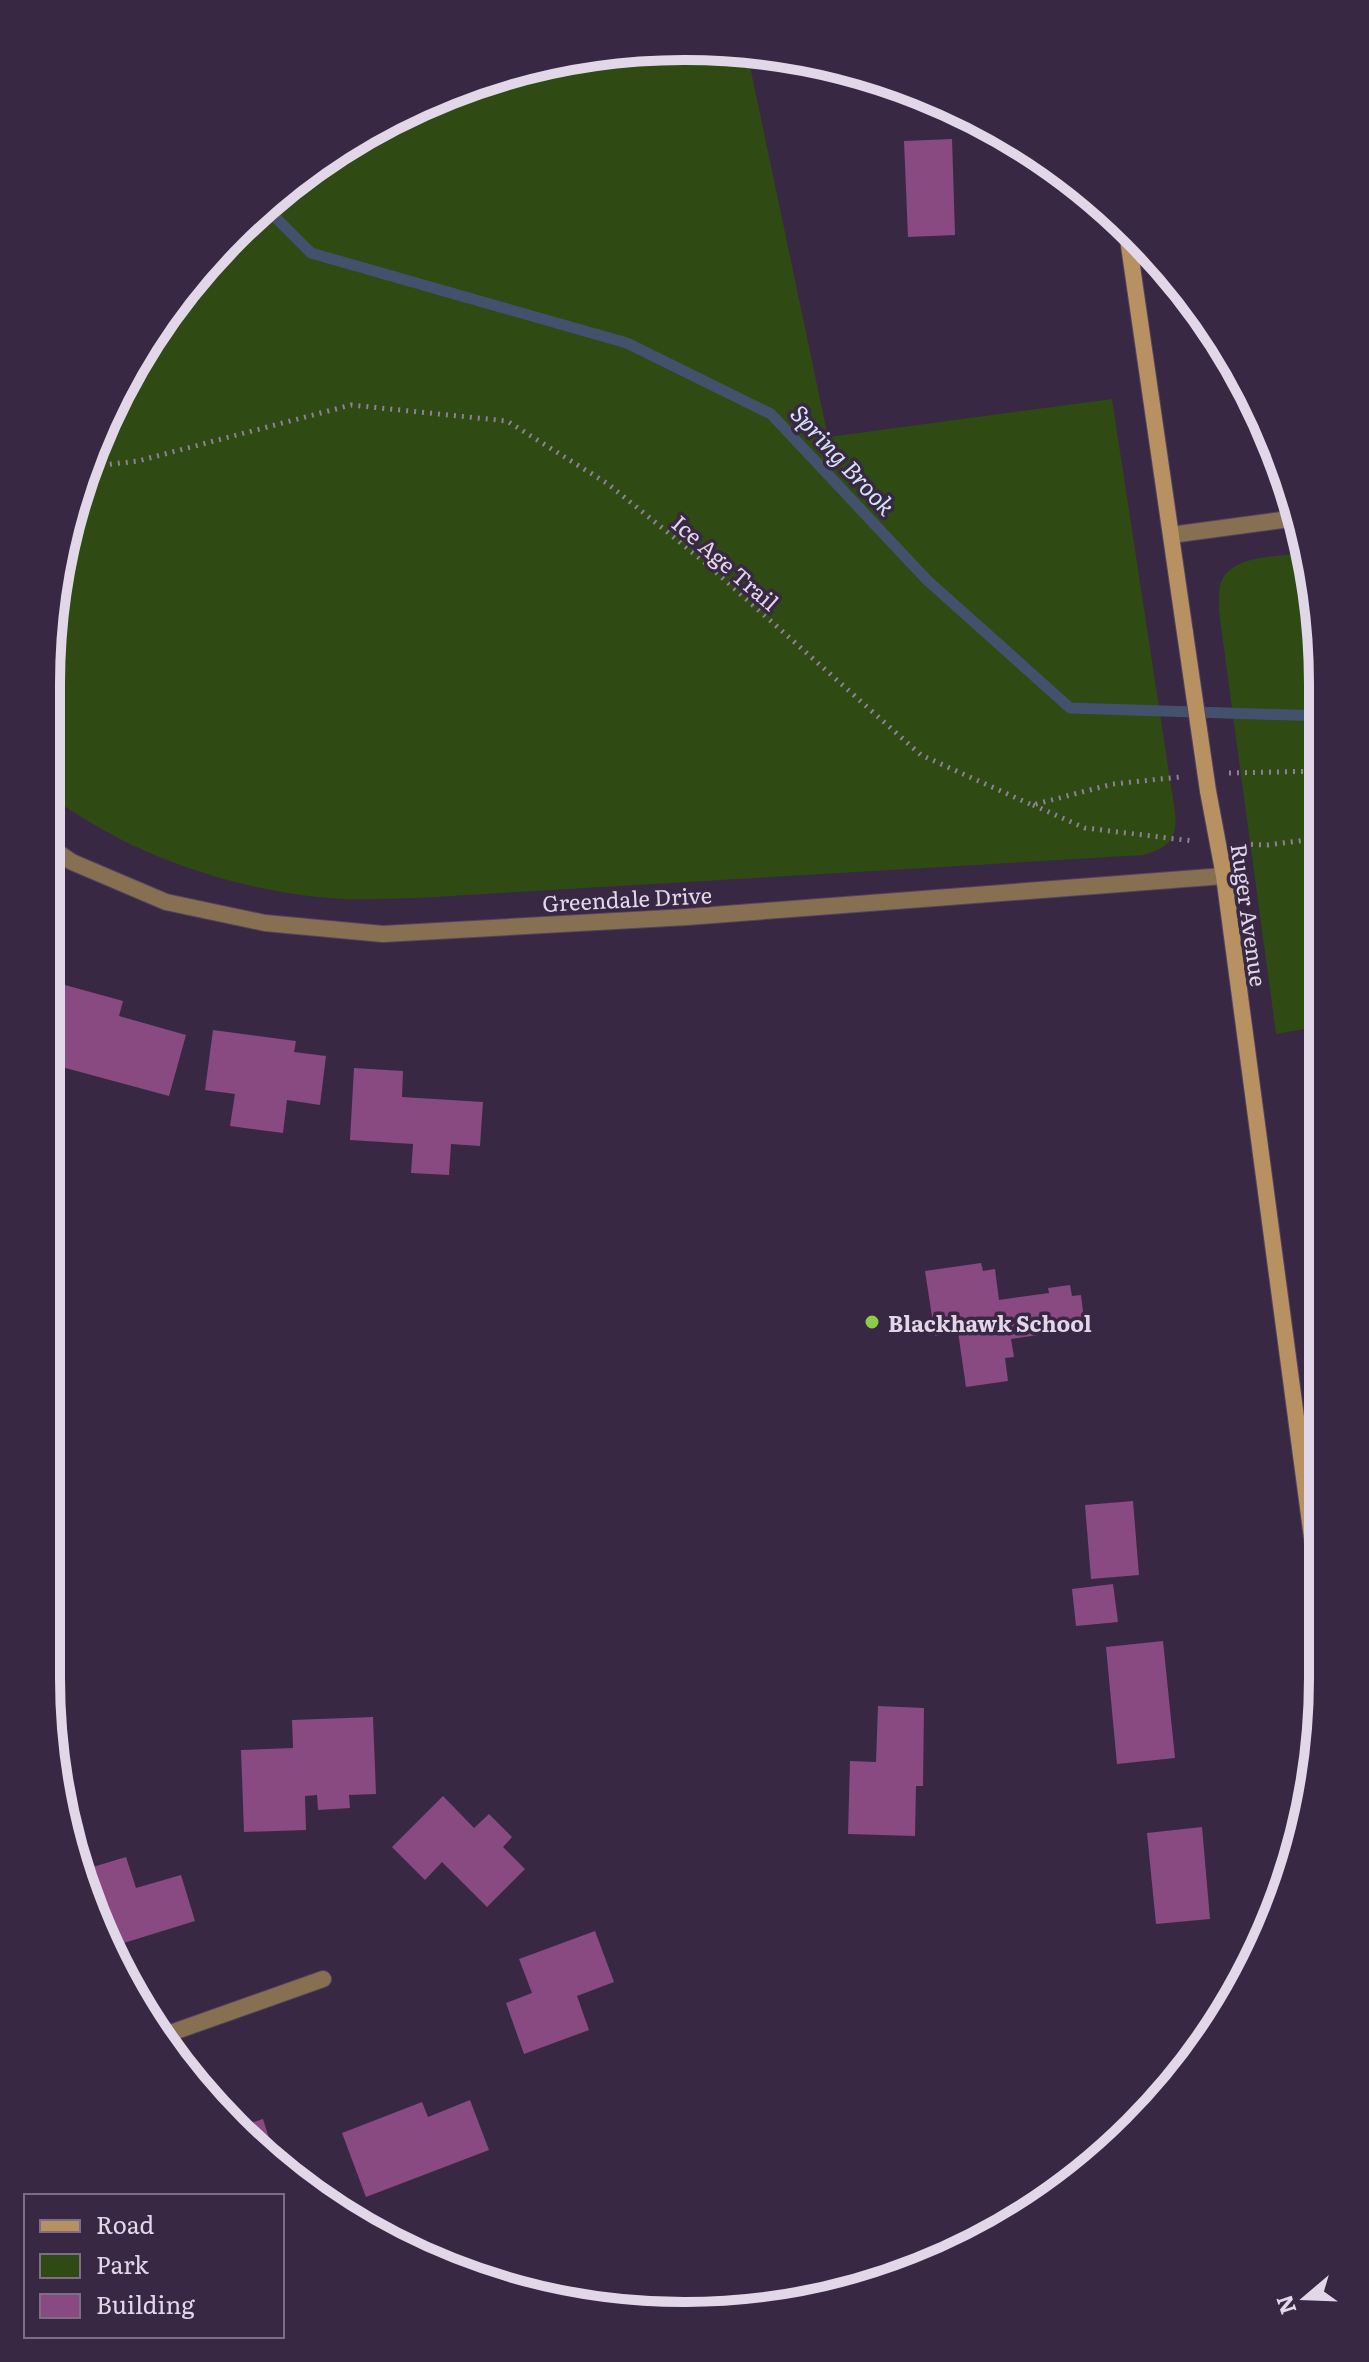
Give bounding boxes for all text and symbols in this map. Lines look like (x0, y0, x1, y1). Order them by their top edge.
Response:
water label: Spring Brook (784, 396, 905, 523)
street label: Ice Age Trail (665, 506, 787, 618)
street label: Ruger Avenue (1224, 841, 1276, 989)
street label: Greendale Drive (541, 877, 713, 919)
place label: Blackhawk School (888, 1306, 1092, 1339)
marker: Blackhawk School (863, 1313, 881, 1331)
legend (24, 2194, 284, 2338)
text: Road (96, 2206, 155, 2241)
text: Park (96, 2246, 149, 2281)
north arrow (1265, 2258, 1345, 2338)
text: Building (96, 2286, 195, 2321)
text: N (1266, 2291, 1303, 2319)

